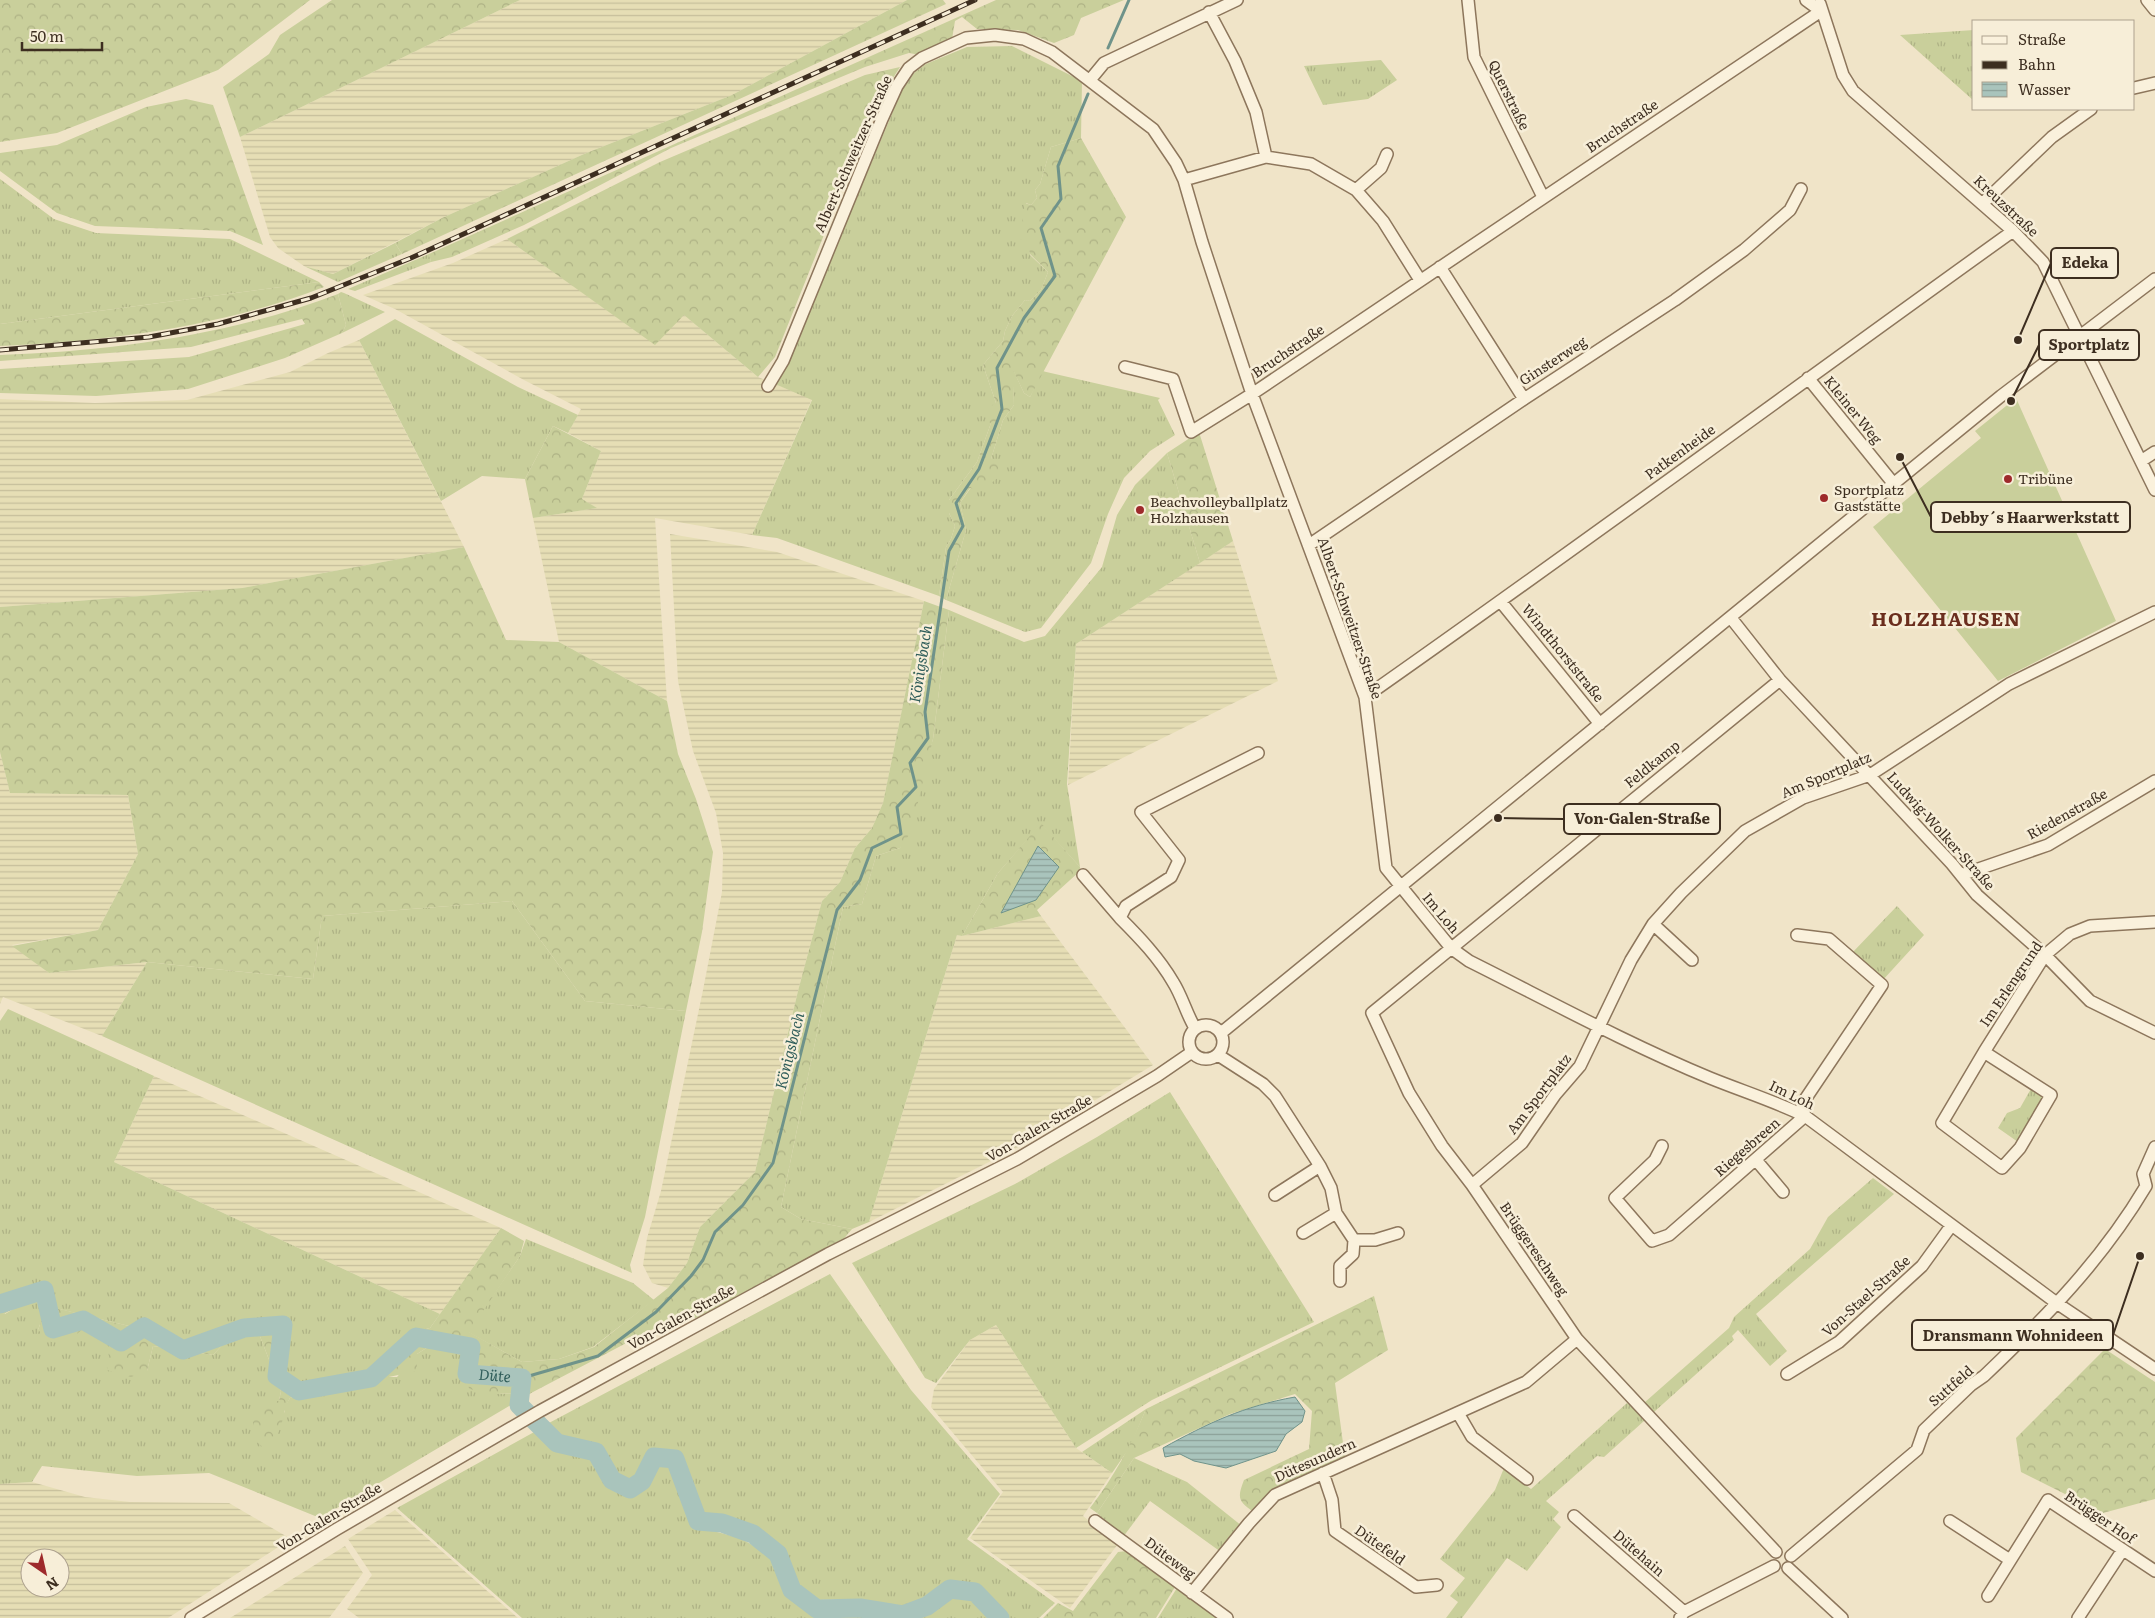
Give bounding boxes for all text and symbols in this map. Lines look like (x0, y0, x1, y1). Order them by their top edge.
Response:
scale bar (22, 20, 102, 52)
legend (1972, 20, 2135, 110)
text: 50 m (30, 24, 64, 47)
text: Straße (2018, 27, 2066, 50)
text: Bahn (2018, 52, 2056, 75)
street label: Querstraße (1484, 56, 1535, 133)
street label: Albert-Schweitzer-Straße (808, 72, 896, 235)
text: Wasser (2018, 77, 2070, 100)
street label: Bruchstraße (1581, 94, 1662, 157)
street label: Kreuzstraße (1970, 170, 2044, 241)
callout: Edeka (2051, 248, 2118, 278)
text: Edeka (2062, 250, 2109, 273)
street label: Bruchstraße (1247, 319, 1328, 382)
callout: Sportplatz (2039, 330, 2139, 360)
street label: Ginsterweg (1515, 331, 1590, 389)
text: Sportplatz (2049, 332, 2129, 355)
street label: Kleiner Weg (1820, 371, 1887, 448)
street label: Patkenheide (1640, 419, 1719, 484)
place label: Tribüne (2018, 468, 2073, 488)
marker: Tribüne (2002, 473, 2014, 485)
place label: Sportplatz Gaststätte (1834, 479, 1904, 515)
place label: Beachvolleyballplatz Holzhausen (1150, 491, 1288, 527)
marker: Sportplatz Gaststätte (1818, 492, 1830, 504)
callout: Debby´s Haarwerkstatt (1931, 502, 2130, 532)
marker: Beachvolleyballplatz Holzhausen (1134, 504, 1146, 516)
text: Debby´s Haarwerkstatt (1941, 505, 2120, 528)
street label: Albert-Schweitzer-Straße (1314, 534, 1388, 701)
street label: Windthorststraße (1518, 599, 1610, 706)
district label: HOLZHAUSEN (1871, 604, 2021, 632)
water label: Königsbach (902, 623, 937, 704)
street label: Feldkamp (1619, 735, 1683, 792)
street label: Am Sportplatz (1777, 746, 1874, 802)
street label: Ludwig-Wolker-Straße (1883, 767, 2000, 894)
street label: Riedenstraße (2023, 783, 2110, 844)
callout: Von-Galen-Straße (1564, 804, 1720, 834)
text: Von-Galen-Straße (1574, 806, 1710, 829)
street label: Im Loh (1419, 887, 1465, 937)
street label: Im Erlengrund (1974, 936, 2046, 1030)
water label: Königsbach (768, 1010, 809, 1091)
street label: Am Sportplatz (1501, 1049, 1575, 1138)
street label: Im Loh (1766, 1075, 1819, 1114)
street label: Von-Galen-Straße (982, 1089, 1095, 1166)
street label: Riegesbreen (1709, 1112, 1784, 1180)
street label: Brüggereschweg (1496, 1197, 1574, 1300)
street label: Von-Stael-Straße (1817, 1250, 1914, 1340)
street label: Von-Galen-Straße (624, 1278, 738, 1354)
callout: Dransmann Wohnideen (1912, 1320, 2113, 1350)
text: Dransmann Wohnideen (1922, 1323, 2104, 1346)
street label: Suttfeld (1924, 1360, 1977, 1410)
water label: Düte (478, 1362, 512, 1387)
street label: Dütesundern (1271, 1432, 1359, 1486)
street label: Von-Galen-Straße (272, 1477, 385, 1555)
street label: Brügger Hof (2061, 1485, 2141, 1548)
street label: Dütefeld (1351, 1520, 1410, 1569)
street label: Dütehain (1609, 1524, 1670, 1580)
street label: Düteweg (1141, 1532, 1200, 1583)
north arrow (20, 1548, 70, 1598)
text: N (42, 1573, 63, 1596)

